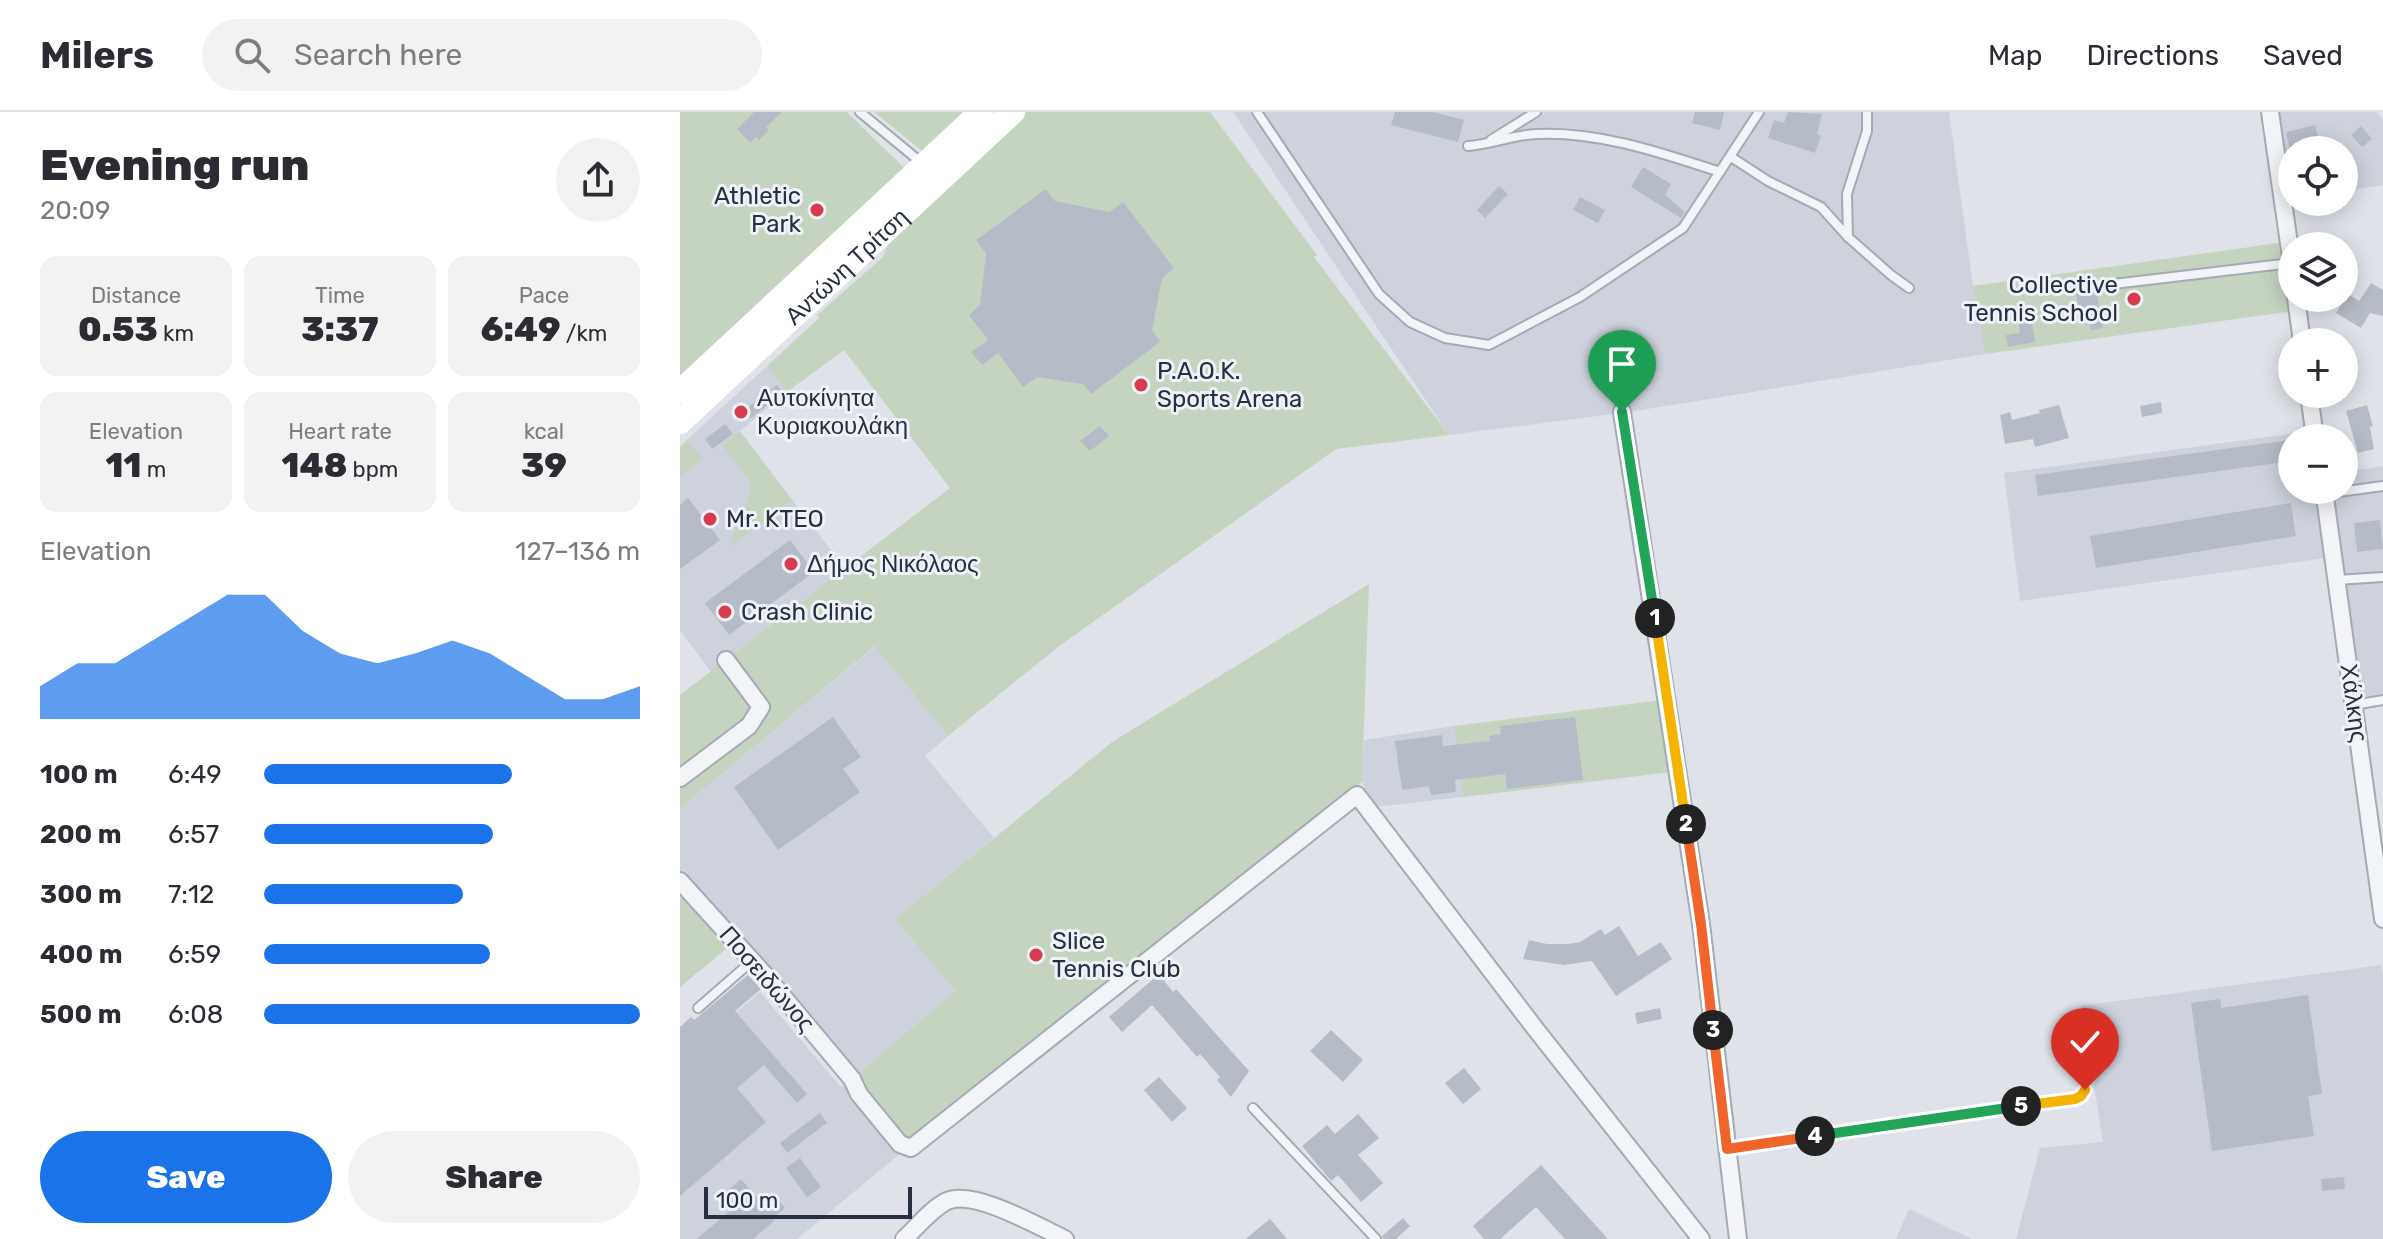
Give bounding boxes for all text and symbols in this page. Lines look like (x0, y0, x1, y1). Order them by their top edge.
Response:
search box (202, 19, 762, 91)
text: Milers (40, 32, 154, 78)
icon: search (230, 33, 274, 77)
text: Search here (294, 37, 462, 73)
text: Map (1988, 39, 2042, 72)
text: Directions (2086, 39, 2219, 72)
text: Saved (2263, 39, 2343, 72)
map controls (2278, 136, 2358, 504)
button: locate (2278, 136, 2358, 216)
button: share (556, 138, 640, 222)
text: Evening run (40, 139, 309, 191)
place label: Athletic Park (714, 182, 802, 238)
text: 20:09 (40, 195, 110, 226)
marker: Athletic Park (808, 201, 826, 219)
street label: Αντώνη Τρίτση (780, 203, 914, 331)
button: layers (2278, 232, 2358, 312)
place label: Collective Tennis School (1964, 271, 2118, 327)
text: Distance (91, 282, 181, 309)
text: Time (315, 282, 365, 309)
text: Pace (519, 282, 569, 309)
marker: Collective Tennis School (2125, 290, 2143, 308)
text: 0.53 (78, 309, 158, 350)
text: 3:37 (301, 309, 379, 350)
text: 6:49 (481, 309, 560, 350)
text: km (158, 320, 194, 347)
text: /km (560, 320, 607, 347)
button: + (2278, 328, 2358, 408)
pin (1588, 330, 1656, 412)
icon: arrive (1600, 342, 1644, 386)
place label: P.A.O.K. Sports Arena (1157, 357, 1302, 413)
marker: P.A.O.K. Sports Arena (1132, 376, 1150, 394)
place label: Αυτοκίνητα Κυριακουλάκη (757, 384, 908, 440)
marker: Αυτοκίνητα Κυριακουλάκη (732, 403, 750, 421)
text: Elevation (89, 418, 183, 445)
text: Heart rate (288, 418, 392, 445)
text: kcal (524, 418, 564, 445)
button: − (2278, 424, 2358, 504)
text: 11 (106, 445, 141, 486)
text: 148 (282, 445, 347, 486)
text: 39 (521, 445, 567, 486)
text: m (141, 456, 166, 483)
text: bpm (347, 456, 398, 483)
place label: Mr. KTEO (726, 505, 824, 533)
marker: Mr. KTEO (701, 510, 719, 528)
text: Elevation (40, 536, 151, 567)
text: 127–136 m (515, 536, 640, 567)
place label: Δήμος Νικόλαος (807, 550, 979, 578)
marker: Δήμος Νικόλαος (782, 555, 800, 573)
place label: Crash Clinic (741, 598, 873, 626)
pin: 1 (1635, 598, 1675, 638)
marker: Crash Clinic (716, 603, 734, 621)
text: 1 (1650, 604, 1660, 631)
street label: Χάλκης (2335, 662, 2373, 744)
text: 100 m (40, 759, 118, 790)
text: 6:49 (168, 759, 222, 790)
pin: 2 (1666, 804, 1706, 844)
text: 2 (1679, 810, 1693, 837)
text: 200 m (40, 819, 122, 850)
text: 6:57 (168, 819, 219, 850)
text: 300 m (40, 879, 122, 910)
text: 7:12 (168, 879, 214, 910)
street label: Ποσειδώνος (714, 921, 820, 1037)
place label: Slice Tennis Club (1052, 927, 1181, 983)
text: 400 m (40, 939, 122, 970)
text: 6:59 (168, 939, 221, 970)
marker: Slice Tennis Club (1027, 946, 1045, 964)
text: 500 m (40, 999, 122, 1030)
text: 6:08 (168, 999, 223, 1030)
pin (2051, 1008, 2119, 1090)
pin: 3 (1693, 1010, 1733, 1050)
text: 3 (1706, 1016, 1720, 1043)
icon: check (2063, 1020, 2107, 1064)
pin: 5 (2001, 1086, 2041, 1126)
text: 5 (2014, 1092, 2028, 1119)
pin: 4 (1795, 1116, 1835, 1156)
text: 4 (1807, 1122, 1823, 1149)
button: Save (40, 1131, 332, 1223)
button: Share (348, 1131, 640, 1223)
scale bar (704, 1183, 912, 1219)
text: 100 m (716, 1187, 778, 1214)

